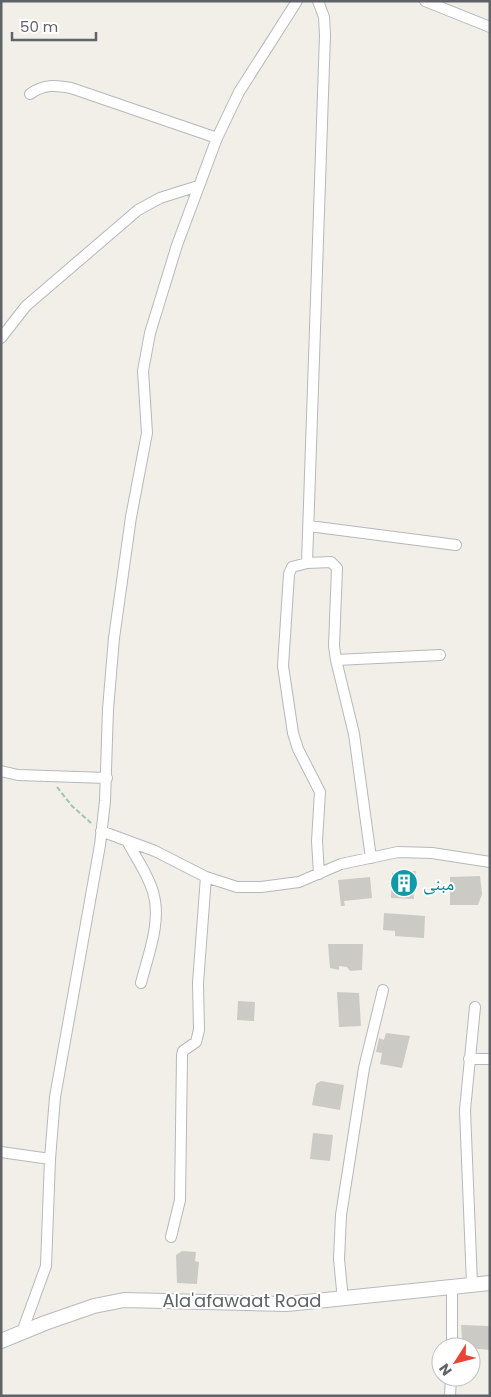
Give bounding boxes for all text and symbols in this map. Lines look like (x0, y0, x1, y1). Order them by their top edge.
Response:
scale bar (12, 10, 96, 42)
text: 50 m (20, 16, 58, 37)
building icon: مبنى (389, 868, 419, 898)
place label: مبنى (423, 871, 454, 896)
street label: Ala'afawaat Road (162, 1288, 322, 1313)
north arrow (431, 1337, 481, 1387)
text: N (434, 1360, 457, 1380)

